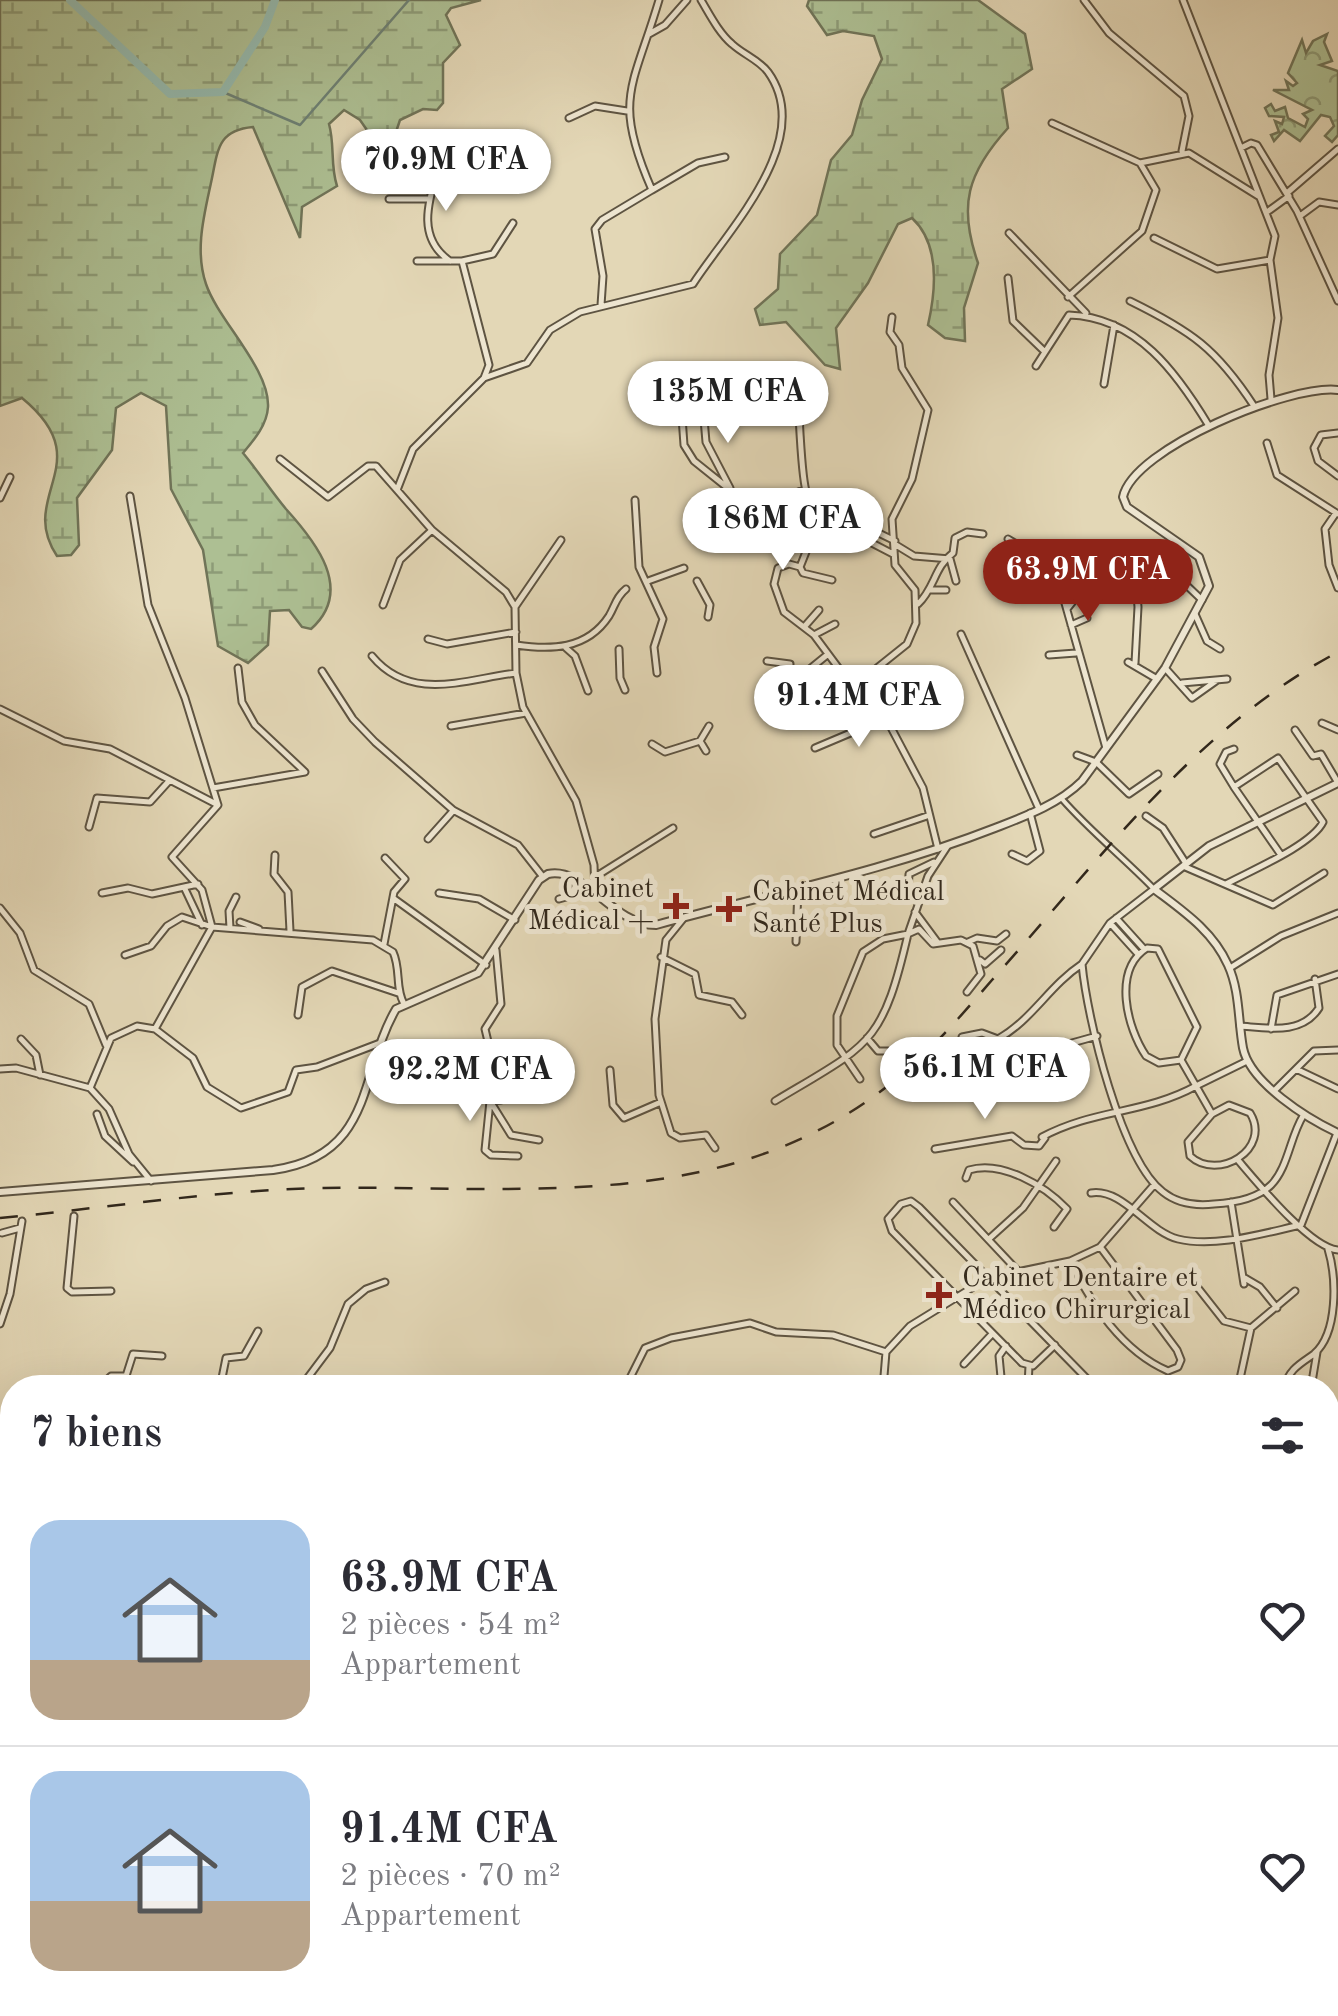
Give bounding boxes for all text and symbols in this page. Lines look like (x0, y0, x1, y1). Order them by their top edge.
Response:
pin: 70.9M CFA (332, 129, 560, 214)
text: 70.9M CFA (363, 145, 529, 177)
pin: 135M CFA (625, 361, 831, 446)
text: 135M CFA (650, 377, 807, 409)
pin: 186M CFA (680, 488, 886, 573)
text: 186M CFA (705, 504, 862, 536)
pin: 63.9M CFA (974, 539, 1202, 624)
text: 63.9M CFA (1005, 555, 1171, 587)
pin: 91.4M CFA (745, 665, 973, 750)
text: 91.4M CFA (776, 681, 942, 713)
place label: Cabinet Médical + (528, 876, 654, 936)
place label: Cabinet Médical Santé Plus (752, 879, 944, 939)
marker: Cabinet Médical + (663, 893, 689, 919)
marker: Cabinet Médical Santé Plus (716, 896, 742, 922)
pin: 56.1M CFA (871, 1037, 1099, 1122)
pin: 92.2M CFA (356, 1039, 584, 1124)
text: 56.1M CFA (902, 1053, 1068, 1085)
text: 92.2M CFA (387, 1055, 553, 1087)
place label: Cabinet Dentaire et Médico Chirurgical (962, 1265, 1198, 1325)
marker: Cabinet Dentaire et Médico Chirurgical (926, 1282, 952, 1308)
icon: filters (1255, 1408, 1310, 1463)
text: 7 biens (30, 1414, 162, 1456)
text: 63.9M CFA (340, 1559, 558, 1601)
icon: home (110, 1560, 230, 1680)
icon: heart (1255, 1593, 1310, 1648)
text: 2 pièces · 54 m² (340, 1610, 561, 1642)
text: Appartement (340, 1650, 521, 1682)
text: 91.4M CFA (340, 1810, 558, 1852)
icon: home (110, 1811, 230, 1931)
icon: heart (1255, 1844, 1310, 1899)
text: 2 pièces · 70 m² (340, 1861, 561, 1893)
text: Appartement (340, 1901, 521, 1933)

